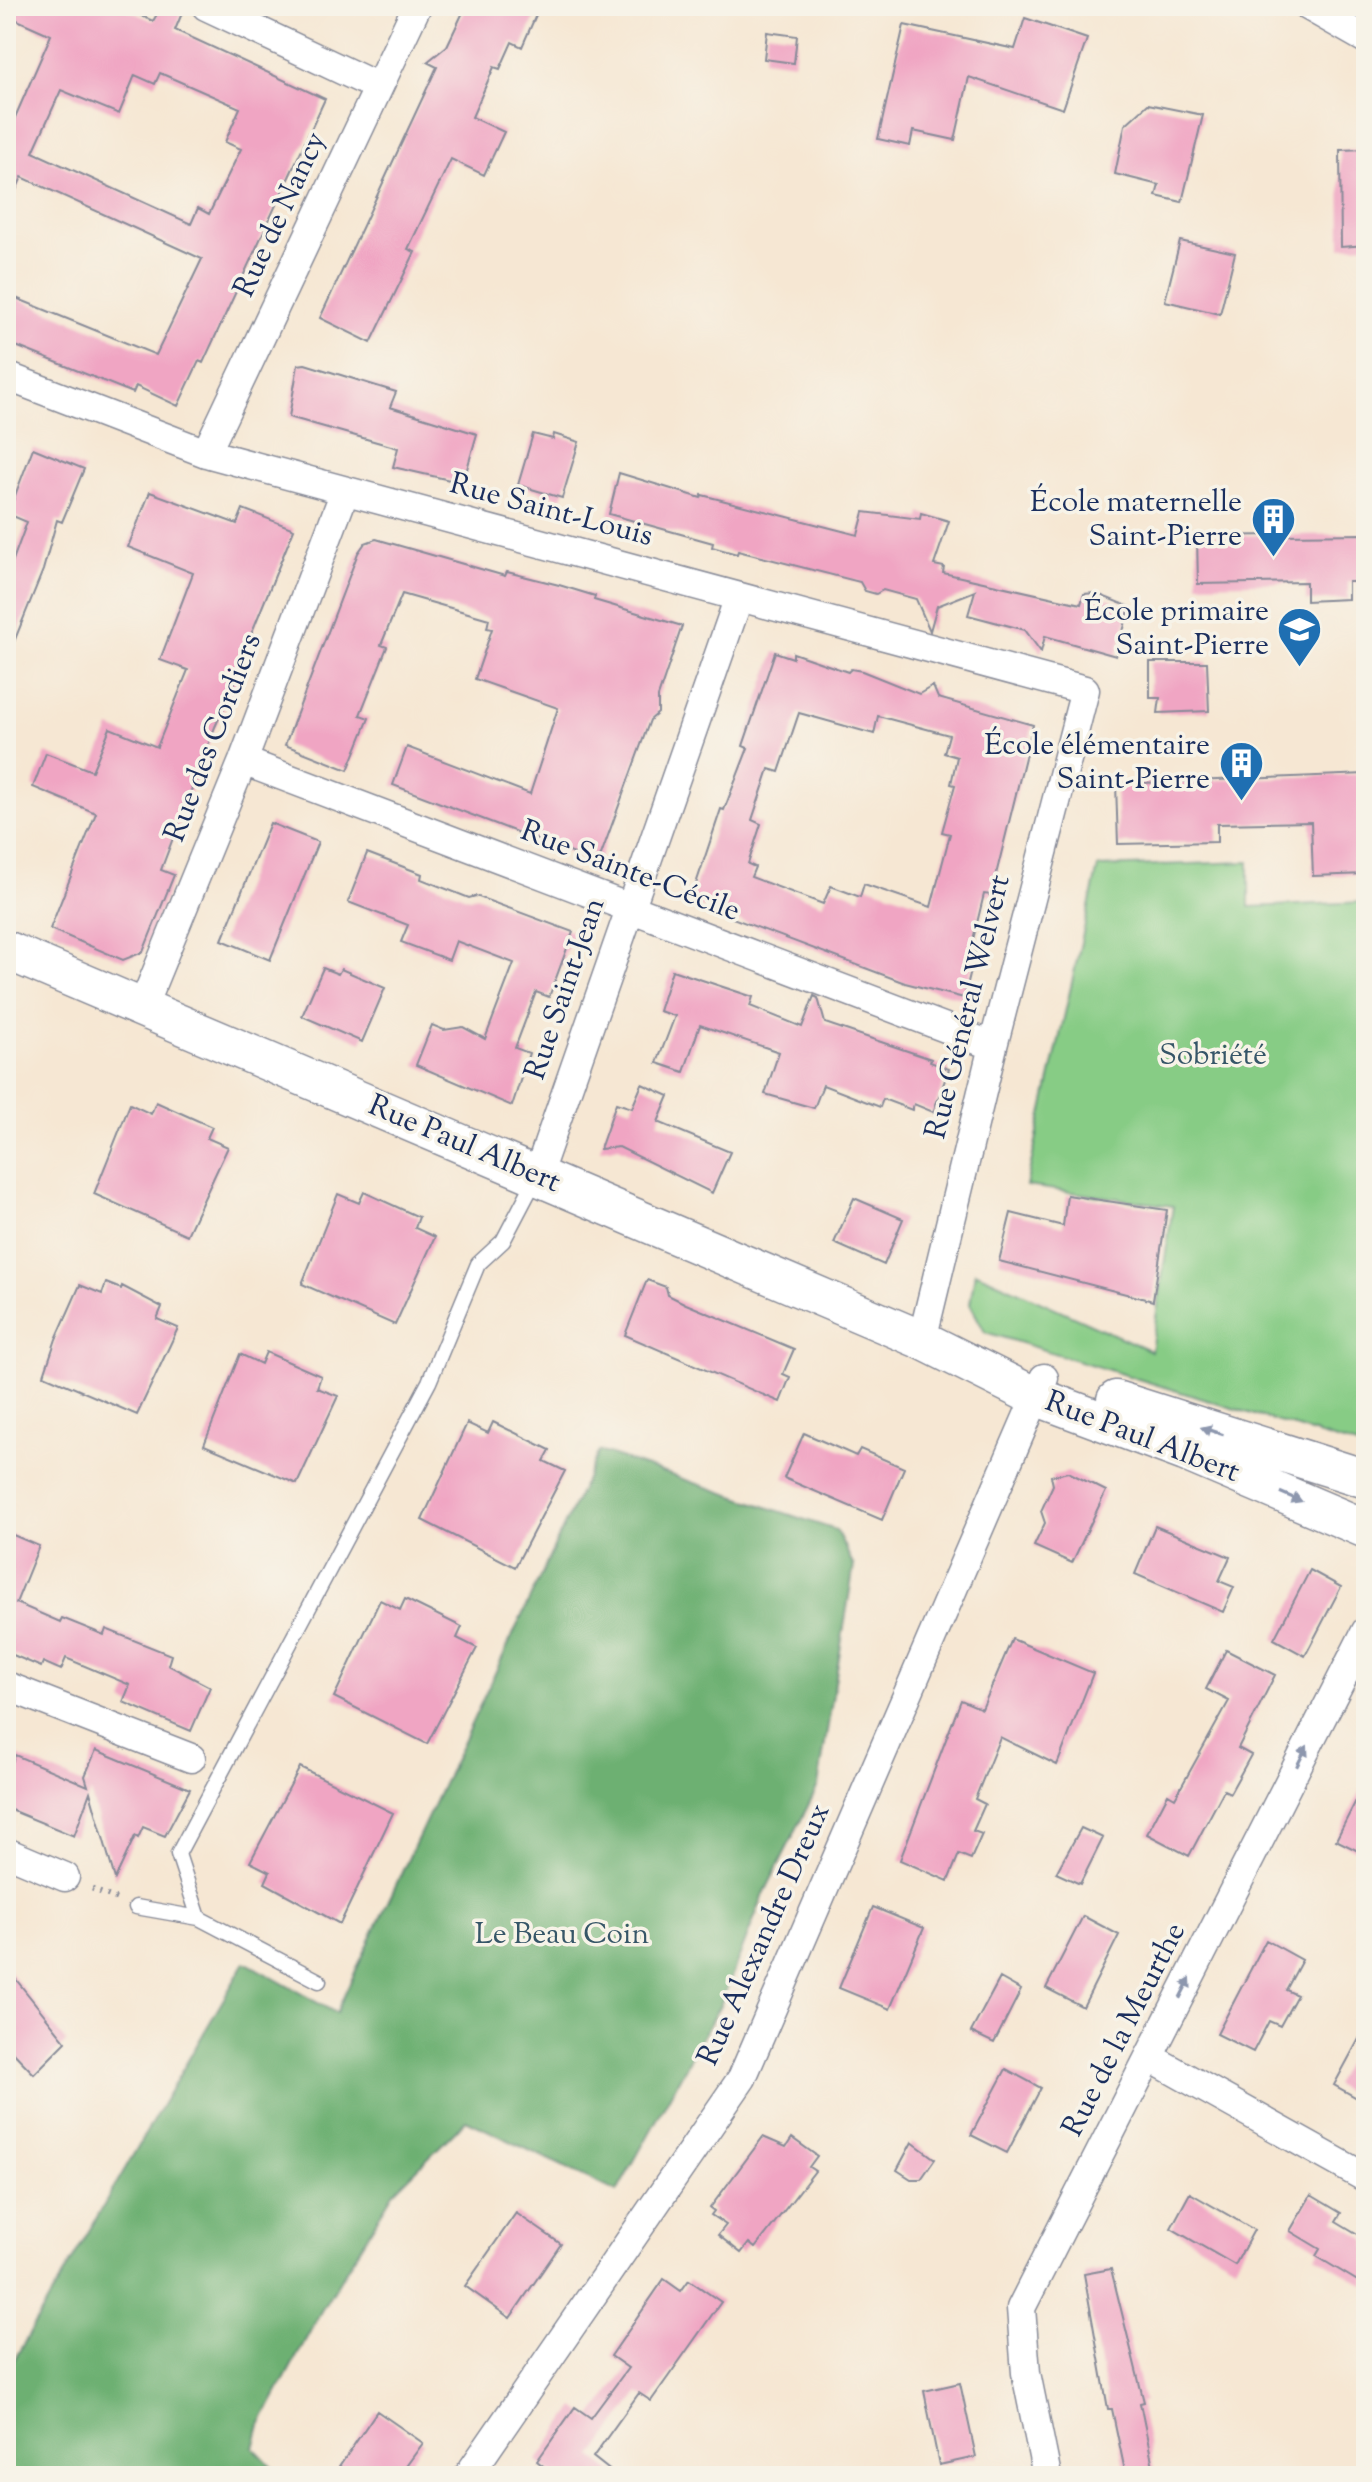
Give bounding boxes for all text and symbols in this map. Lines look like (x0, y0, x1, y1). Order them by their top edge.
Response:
street label: Rue de Nancy (224, 125, 338, 305)
street label: Rue Saint-Louis (445, 463, 657, 559)
place label: École maternelle Saint-Pierre (1030, 482, 1242, 559)
building icon: École maternelle Saint-Pierre (1249, 496, 1297, 559)
place label: École primaire Saint-Pierre (1084, 591, 1269, 668)
school or university icon: École primaire Saint-Pierre (1276, 605, 1324, 668)
street label: Rue des Cordiers (154, 627, 274, 849)
place label: École élémentaire Saint-Pierre (984, 725, 1210, 802)
building icon: École élémentaire Saint-Pierre (1217, 739, 1265, 802)
street label: Rue Sainte-Cécile (514, 810, 746, 934)
street label: Rue Général Welvert (915, 870, 1023, 1144)
street label: Rue Saint-Jean (515, 892, 617, 1086)
park label: Sobriété (1159, 1035, 1267, 1078)
street label: Rue Paul Albert (361, 1085, 567, 1205)
street label: Rue Paul Albert (1039, 1381, 1245, 1495)
one-way arrow (1199, 1424, 1223, 1436)
one-way arrow (1279, 1490, 1303, 1503)
one-way arrow (1296, 1745, 1309, 1768)
street label: Rue Alexandre Dreux (688, 1797, 842, 2073)
park label: Le Beau Coin (475, 1914, 649, 1957)
street label: Rue de la Meurthe (1052, 1915, 1198, 2145)
one-way arrow (1178, 1976, 1191, 1999)

